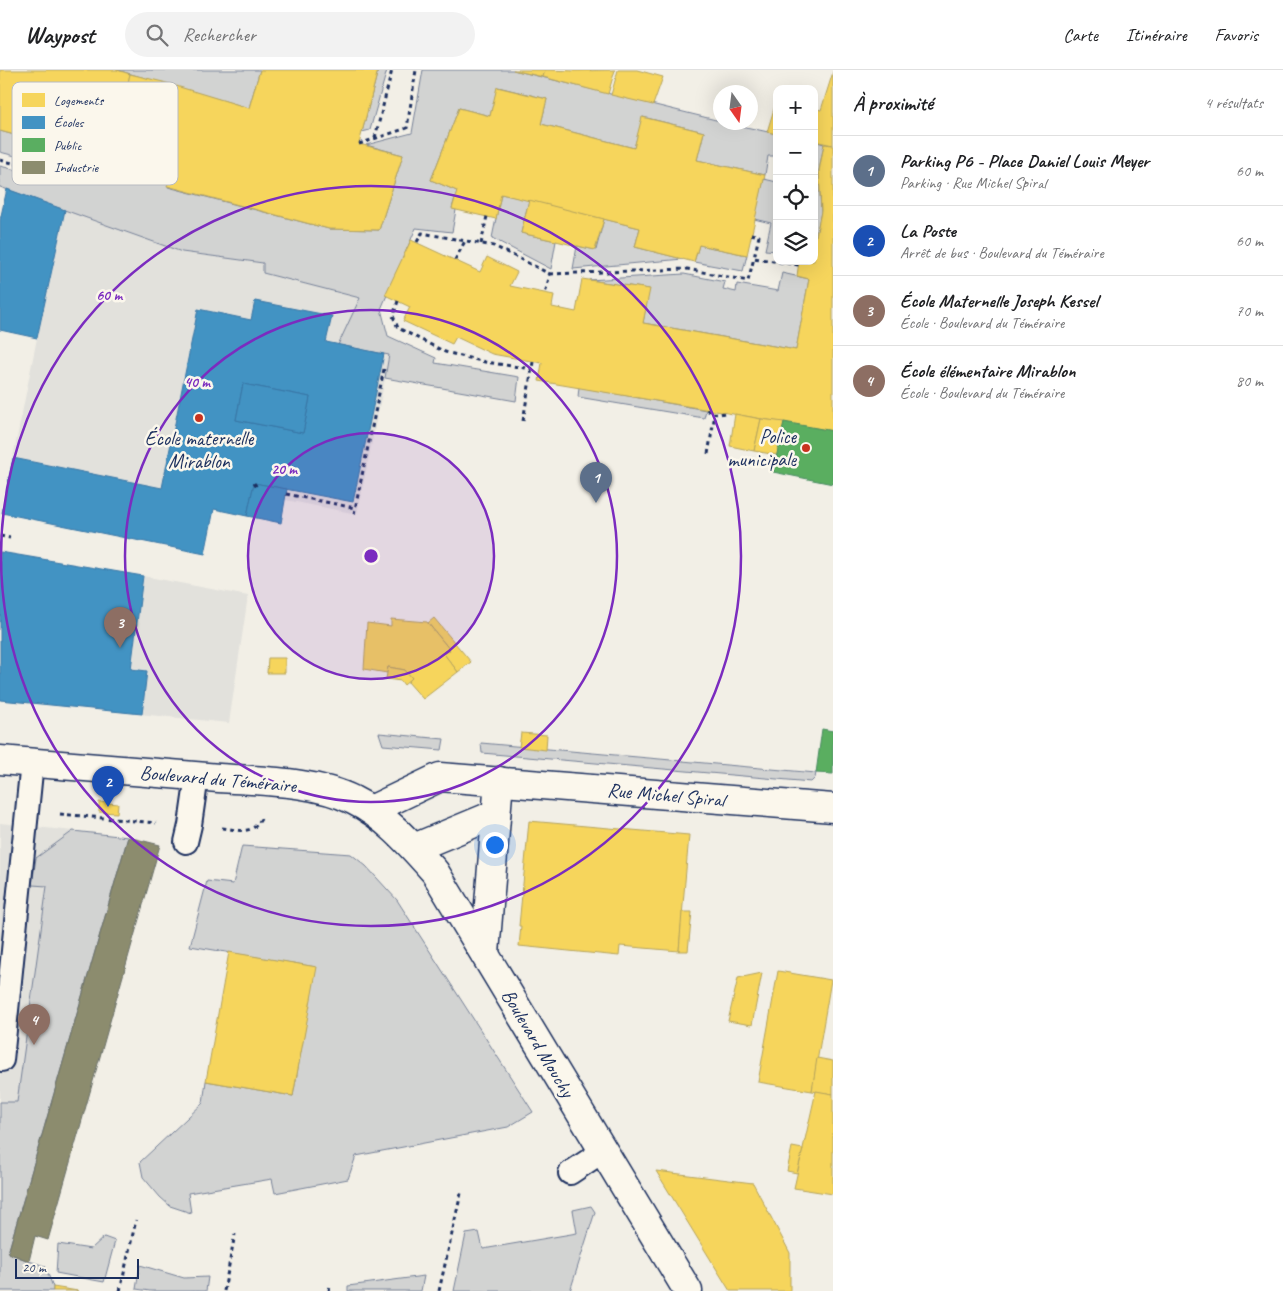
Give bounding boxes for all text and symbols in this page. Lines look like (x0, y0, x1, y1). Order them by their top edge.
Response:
search box (125, 12, 475, 57)
text: Waypost (25, 20, 95, 50)
icon: search (143, 21, 171, 49)
text: Rechercher (183, 23, 256, 47)
text: Carte (1063, 24, 1098, 46)
text: Itinéraire (1126, 24, 1187, 46)
text: Favoris (1215, 24, 1258, 46)
legend (12, 82, 178, 185)
north arrow (713, 85, 758, 130)
map controls (773, 85, 818, 265)
button: + (773, 85, 818, 130)
text: À proximité (853, 90, 933, 116)
text: Logements (54, 92, 104, 109)
text: 4 résultats (1204, 93, 1263, 113)
text: Écoles (54, 114, 84, 131)
button: − (773, 130, 818, 175)
text: Public (54, 137, 82, 154)
text: Parking P6 - Place Daniel Louis Meyer (900, 149, 1149, 173)
text: Industrie (54, 159, 100, 176)
text: 1 (865, 161, 873, 181)
text: 60 m (1236, 161, 1263, 181)
text: Parking · Rue Michel Spiral (900, 173, 1046, 193)
button: locate (773, 175, 818, 220)
text: La Poste (900, 219, 956, 243)
button: layers (773, 220, 818, 265)
text: 2 (865, 231, 873, 251)
text: 60 m (1236, 231, 1263, 251)
text: Arrêt de bus · Boulevard du Téméraire (900, 243, 1104, 263)
text: 60 m (96, 286, 123, 305)
text: École Maternelle Joseph Kessel (900, 289, 1098, 313)
text: 3 (865, 301, 873, 321)
text: 70 m (1236, 301, 1263, 321)
text: École · Boulevard du Téméraire (900, 313, 1064, 333)
text: École élémentaire Mirablon (900, 359, 1076, 383)
text: 4 (865, 371, 873, 391)
text: 80 m (1236, 371, 1263, 391)
text: 40 m (184, 373, 211, 392)
text: École · Boulevard du Téméraire (900, 383, 1064, 403)
marker: École maternelle Mirablon (193, 412, 205, 424)
place label: Police municipale (727, 424, 797, 472)
place label: École maternelle Mirablon (145, 426, 255, 474)
marker: Police municipale (800, 442, 812, 454)
text: 20 m (271, 460, 298, 479)
pin: 1 (580, 462, 612, 503)
centre of rings (362, 547, 380, 565)
pin: 3 (104, 607, 136, 648)
street label: Boulevard du Téméraire (139, 760, 299, 798)
pin: 2 (92, 766, 124, 807)
street label: Rue Michel Spiral (606, 777, 729, 813)
your location (482, 832, 508, 858)
street label: Boulevard Mouchy (496, 984, 581, 1103)
pin: 4 (18, 1004, 50, 1045)
scale bar (15, 1256, 139, 1279)
text: 20 m (22, 1259, 46, 1276)

